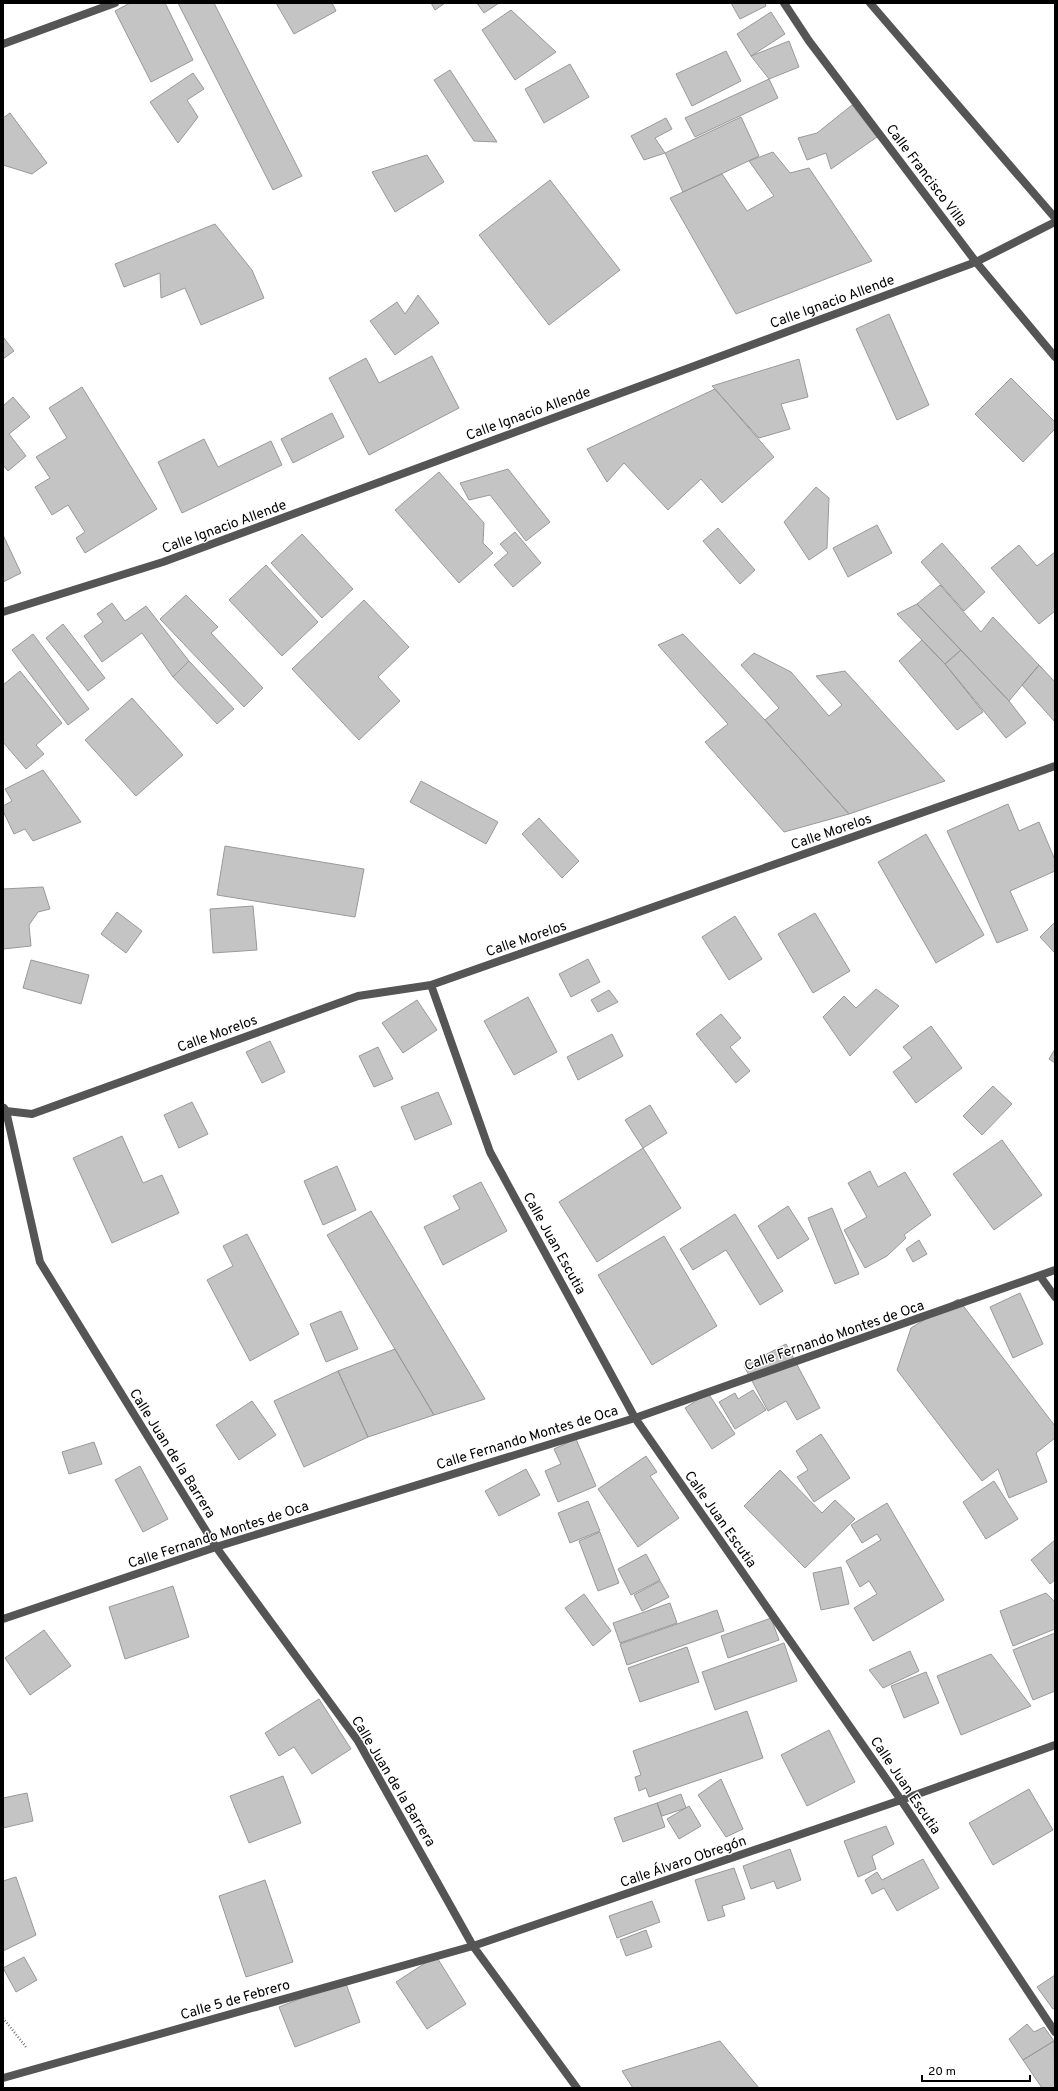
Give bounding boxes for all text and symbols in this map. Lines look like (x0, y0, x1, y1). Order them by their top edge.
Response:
street label: Calle Francisco Villa (882, 121, 970, 231)
street label: Calle Ignacio Allende (768, 272, 897, 333)
street label: Calle Ignacio Allende (464, 384, 593, 445)
street label: Calle Ignacio Allende (160, 497, 289, 558)
street label: Calle Morelos (789, 811, 874, 854)
street label: Calle Morelos (484, 918, 569, 961)
street label: Calle Morelos (175, 1012, 260, 1057)
street label: Calle Juan Escutia (519, 1190, 589, 1298)
street label: Calle Fernando Montes de Oca (742, 1298, 927, 1375)
street label: Calle Juan de la Barrera (125, 1386, 219, 1522)
street label: Calle Fernando Montes de Oca (435, 1403, 620, 1474)
street label: Calle Juan Escutia (680, 1468, 759, 1571)
street label: Calle Fernando Montes de Oca (126, 1498, 311, 1573)
street label: Calle Juan de la Barrera (347, 1713, 438, 1850)
street label: Calle Juan Escutia (866, 1734, 944, 1838)
street label: Calle Álvaro Obregón (618, 1832, 749, 1892)
street label: Calle 5 de Febrero (179, 1977, 292, 2024)
scale bar (922, 2057, 1030, 2083)
text: 20 m (928, 2064, 956, 2080)

